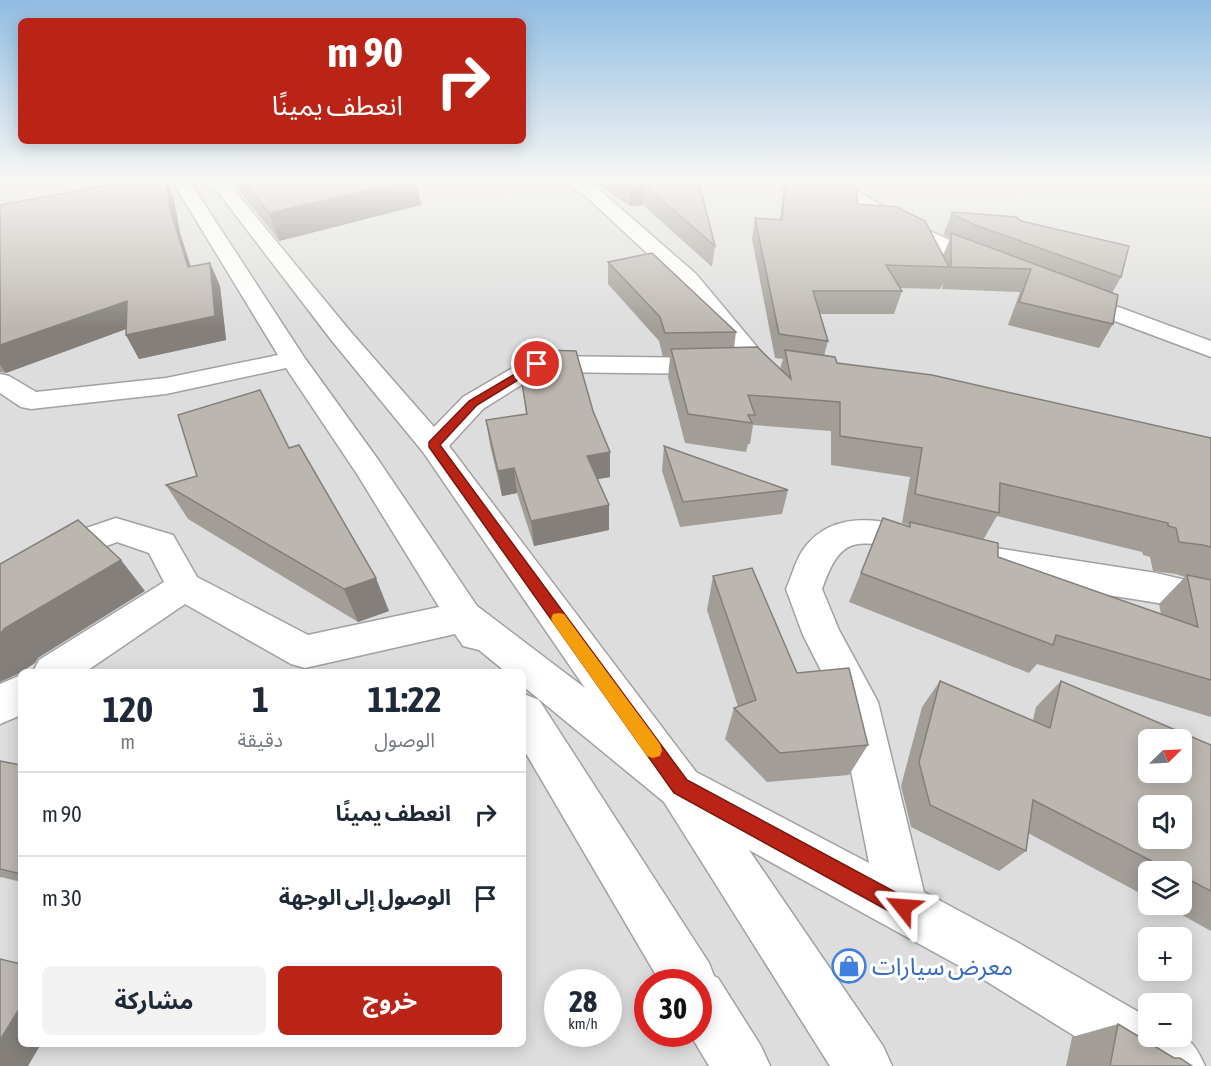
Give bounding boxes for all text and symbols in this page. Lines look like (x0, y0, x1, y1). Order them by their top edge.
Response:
text: 90 m (328, 28, 403, 76)
icon: right (424, 42, 502, 120)
text: انعطف يمينًا (272, 90, 403, 121)
pin (511, 338, 562, 389)
icon: arrive (520, 347, 553, 380)
text: 1 (252, 678, 269, 720)
text: 11:22 (368, 678, 442, 720)
text: 120 (102, 688, 153, 730)
text: دقيقة (238, 728, 283, 751)
text: الوصول (374, 728, 435, 751)
north arrow (1138, 729, 1192, 783)
map controls (1138, 729, 1192, 1047)
text: m (121, 730, 135, 753)
button: sound (1138, 795, 1192, 849)
icon: right (469, 798, 502, 831)
text: انعطف يمينًا (335, 800, 451, 826)
text: 90 m (42, 801, 82, 827)
button: layers (1138, 861, 1192, 915)
position arrow (871, 875, 935, 939)
icon: arrive (469, 882, 502, 915)
text: الوصول إلى الوجهة (279, 884, 451, 910)
text: 30 m (42, 885, 82, 911)
button: + (1138, 927, 1192, 981)
shop icon: معرض سيارات (831, 948, 867, 984)
place label: معرض سيارات (872, 953, 1013, 981)
button: مشاركة (42, 966, 266, 1035)
button: خروج (278, 966, 502, 1035)
speed limit sign: 30 (634, 969, 712, 1047)
text: 28 (569, 984, 597, 1018)
button: − (1138, 993, 1192, 1047)
text: km/h (568, 1015, 598, 1032)

